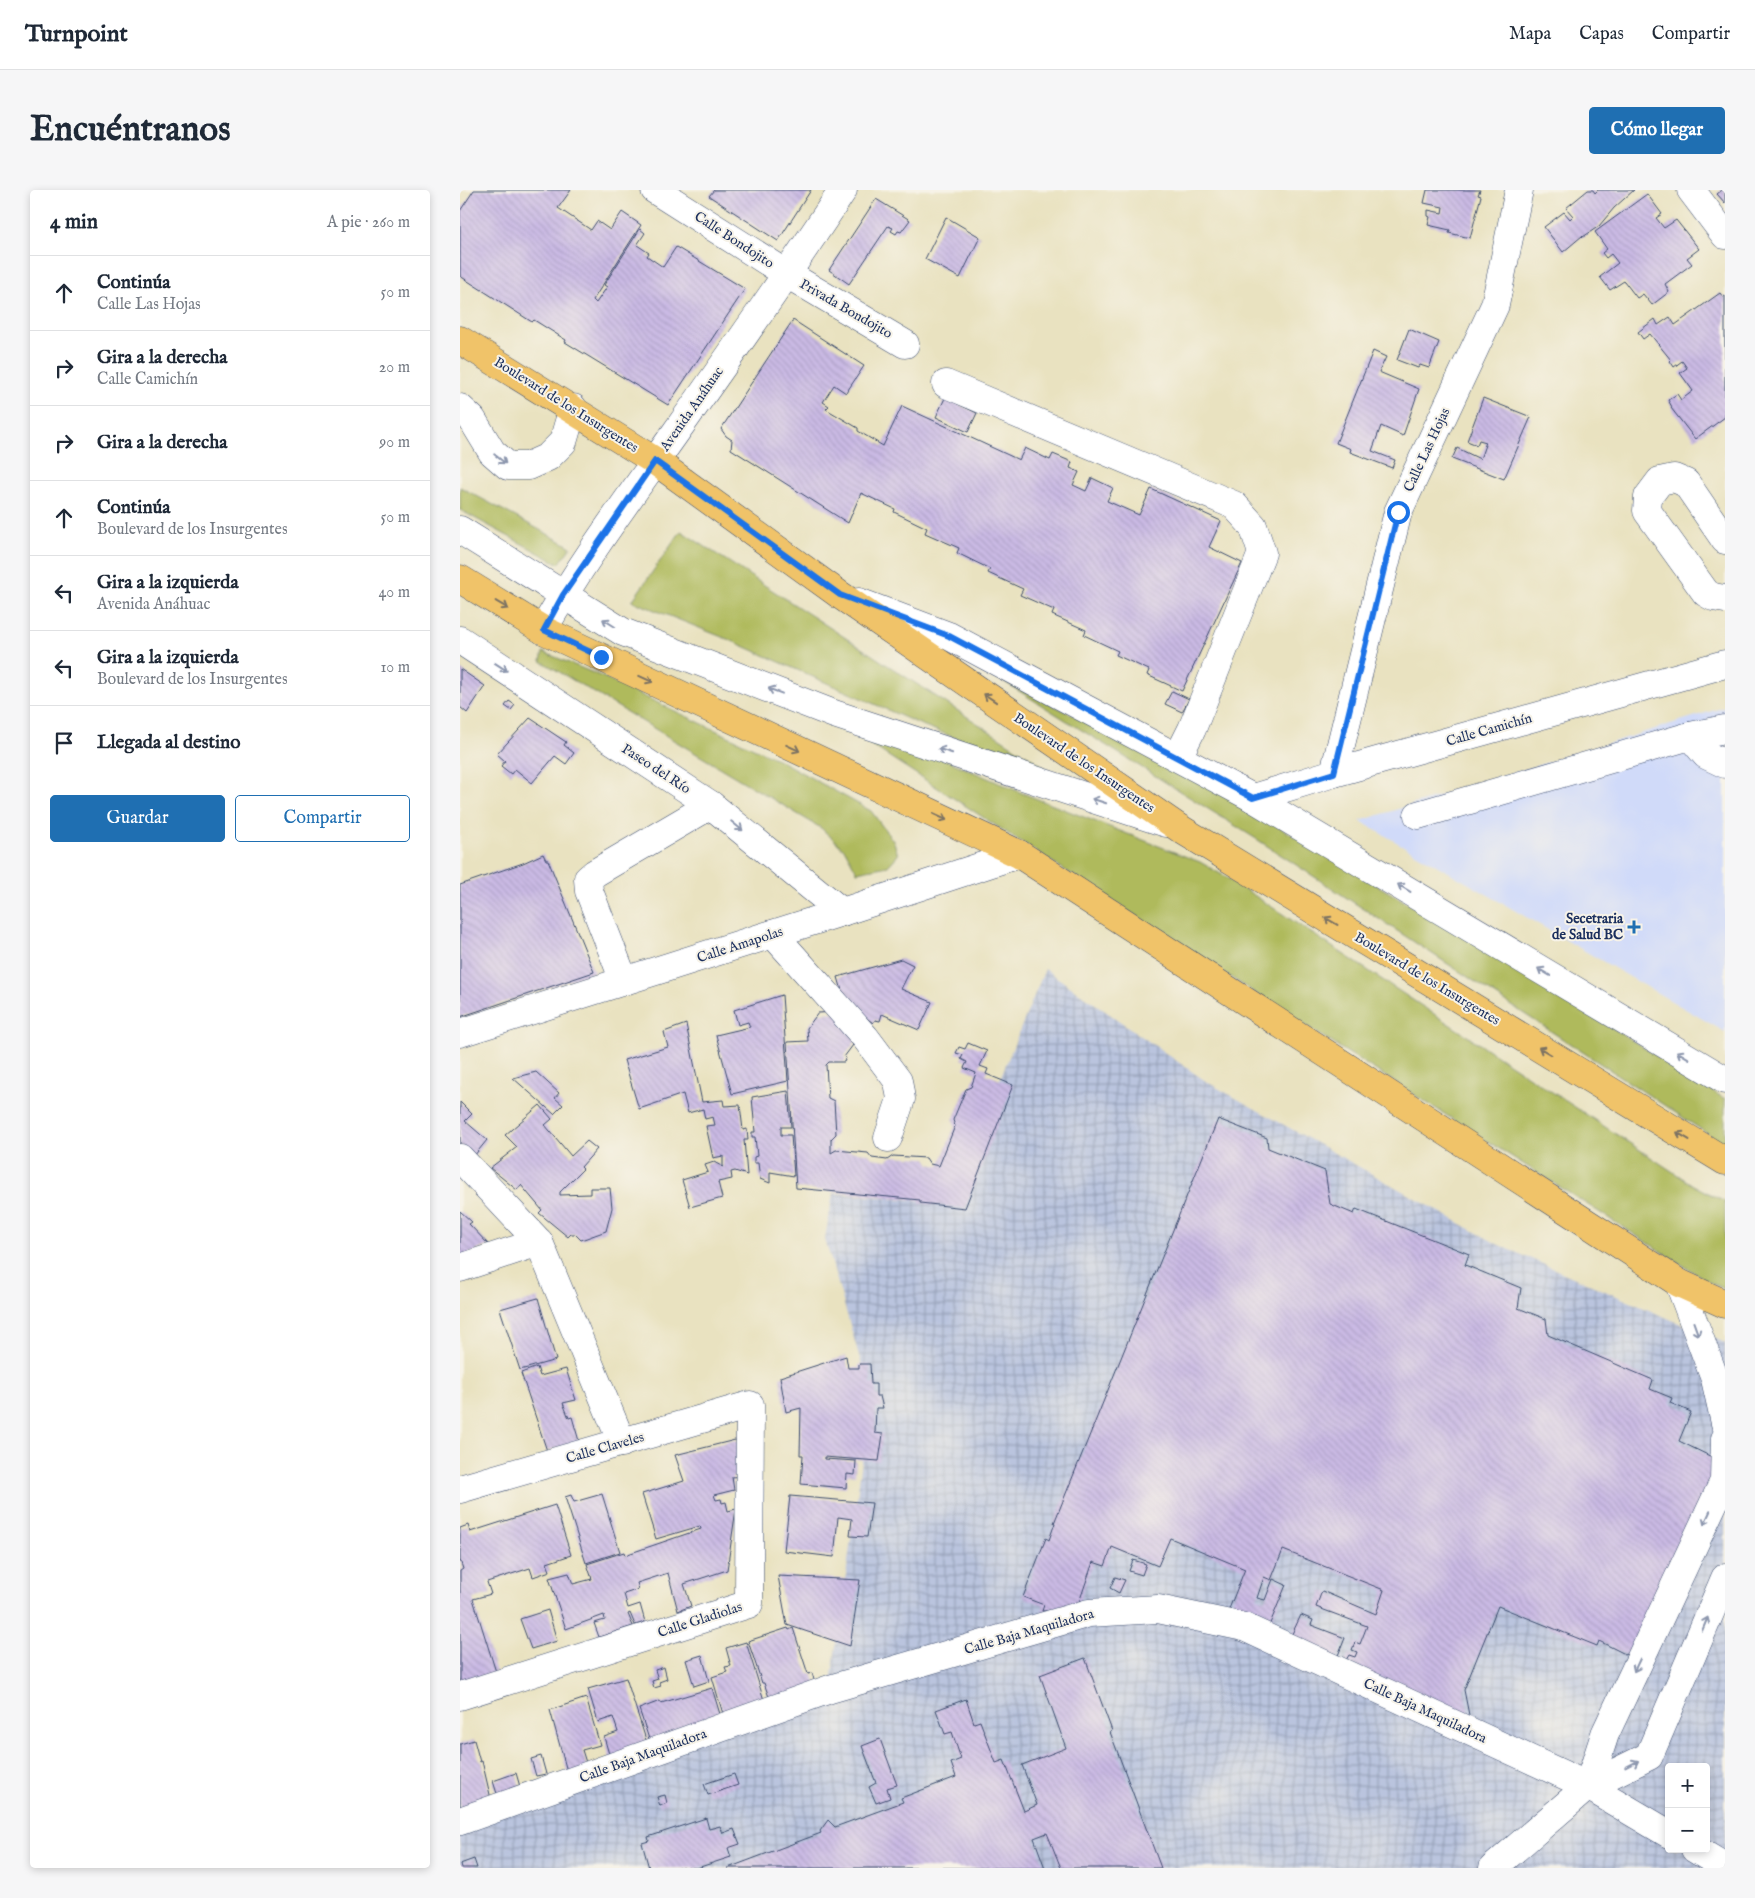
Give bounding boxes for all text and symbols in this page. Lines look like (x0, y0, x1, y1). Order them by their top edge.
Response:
text: Turnpoint (25, 19, 128, 50)
text: Mapa (1509, 23, 1551, 46)
text: Capas (1579, 23, 1624, 46)
text: Compartir (1652, 23, 1730, 46)
button: Cómo llegar (1589, 107, 1725, 154)
text: Encuéntranos (30, 108, 230, 153)
street label: Calle Bondojito (691, 207, 778, 273)
text: 4 min (50, 209, 98, 236)
text: A pie · 260 m (327, 213, 410, 233)
text: Continúa (97, 271, 171, 295)
street label: Privada Bondojito (796, 275, 896, 343)
icon: ahead (50, 279, 78, 307)
text: 50 m (381, 283, 410, 303)
text: Calle Las Hojas (97, 295, 201, 315)
text: Gira a la derecha (97, 346, 227, 370)
street label: Boulevard de los Insurgentes (491, 353, 642, 457)
icon: right (50, 354, 78, 382)
text: 20 m (379, 358, 410, 378)
street label: Avenida Anáhuac (656, 363, 728, 456)
text: Calle Camichín (97, 370, 198, 390)
street label: Calle Las Hojas (1400, 405, 1454, 495)
icon: right (50, 429, 78, 457)
text: Gira a la derecha (97, 431, 227, 455)
text: 90 m (379, 433, 410, 453)
one-way arrow (493, 453, 506, 464)
text: Continúa (97, 496, 171, 520)
route start (1387, 501, 1410, 524)
icon: ahead (50, 504, 78, 532)
text: 50 m (381, 508, 410, 528)
text: Boulevard de los Insurgentes (97, 520, 288, 540)
text: Gira a la izquierda (97, 571, 239, 595)
icon: left (50, 579, 78, 607)
text: 40 m (378, 583, 410, 603)
text: Avenida Anáhuac (97, 595, 210, 615)
one-way arrow (494, 600, 508, 610)
one-way arrow (602, 618, 616, 628)
text: Gira a la izquierda (97, 646, 239, 670)
route end (590, 646, 613, 669)
icon: left (50, 654, 78, 682)
text: 10 m (380, 658, 410, 678)
one-way arrow (493, 662, 507, 672)
text: Boulevard de los Insurgentes (97, 670, 288, 690)
one-way arrow (638, 674, 653, 684)
one-way arrow (768, 686, 783, 696)
one-way arrow (983, 693, 997, 703)
street label: Boulevard de los Insurgentes (1010, 709, 1158, 817)
street label: Calle Camichín (1444, 709, 1534, 751)
icon: arrive (50, 729, 78, 757)
text: Llegada al destino (97, 731, 240, 755)
street label: Paseo del Río (618, 740, 694, 798)
one-way arrow (785, 743, 800, 753)
one-way arrow (937, 745, 953, 755)
button: Guardar (50, 795, 225, 842)
button: Compartir (235, 795, 410, 842)
one-way arrow (1092, 796, 1108, 806)
one-way arrow (932, 812, 947, 822)
one-way arrow (730, 820, 743, 831)
one-way arrow (1398, 883, 1412, 893)
place label: Secetraria de Salud BC (1552, 910, 1624, 944)
one-way arrow (1325, 915, 1339, 925)
marker: Secetraria de Salud BC (1627, 920, 1641, 934)
street label: Calle Amapolas (695, 923, 785, 967)
street label: Boulevard de los Insurgentes (1351, 928, 1503, 1030)
one-way arrow (1537, 966, 1551, 976)
one-way arrow (1538, 1046, 1552, 1056)
one-way arrow (1677, 1049, 1691, 1059)
one-way arrow (1677, 1130, 1691, 1140)
one-way arrow (1692, 1321, 1701, 1336)
street label: Calle Claveles (564, 1428, 646, 1468)
one-way arrow (1701, 1510, 1711, 1525)
street label: Calle Gladiolas (656, 1598, 745, 1642)
street label: Calle Baja Maquiladora (962, 1605, 1097, 1659)
one-way arrow (1701, 1617, 1711, 1632)
one-way arrow (1632, 1657, 1642, 1672)
street label: Calle Baja Maquiladora (1360, 1675, 1490, 1748)
street label: Calle Baja Maquiladora (577, 1724, 710, 1787)
one-way arrow (1624, 1759, 1639, 1768)
map controls (1665, 1763, 1710, 1853)
button: + (1665, 1763, 1710, 1808)
button: − (1665, 1808, 1710, 1853)

